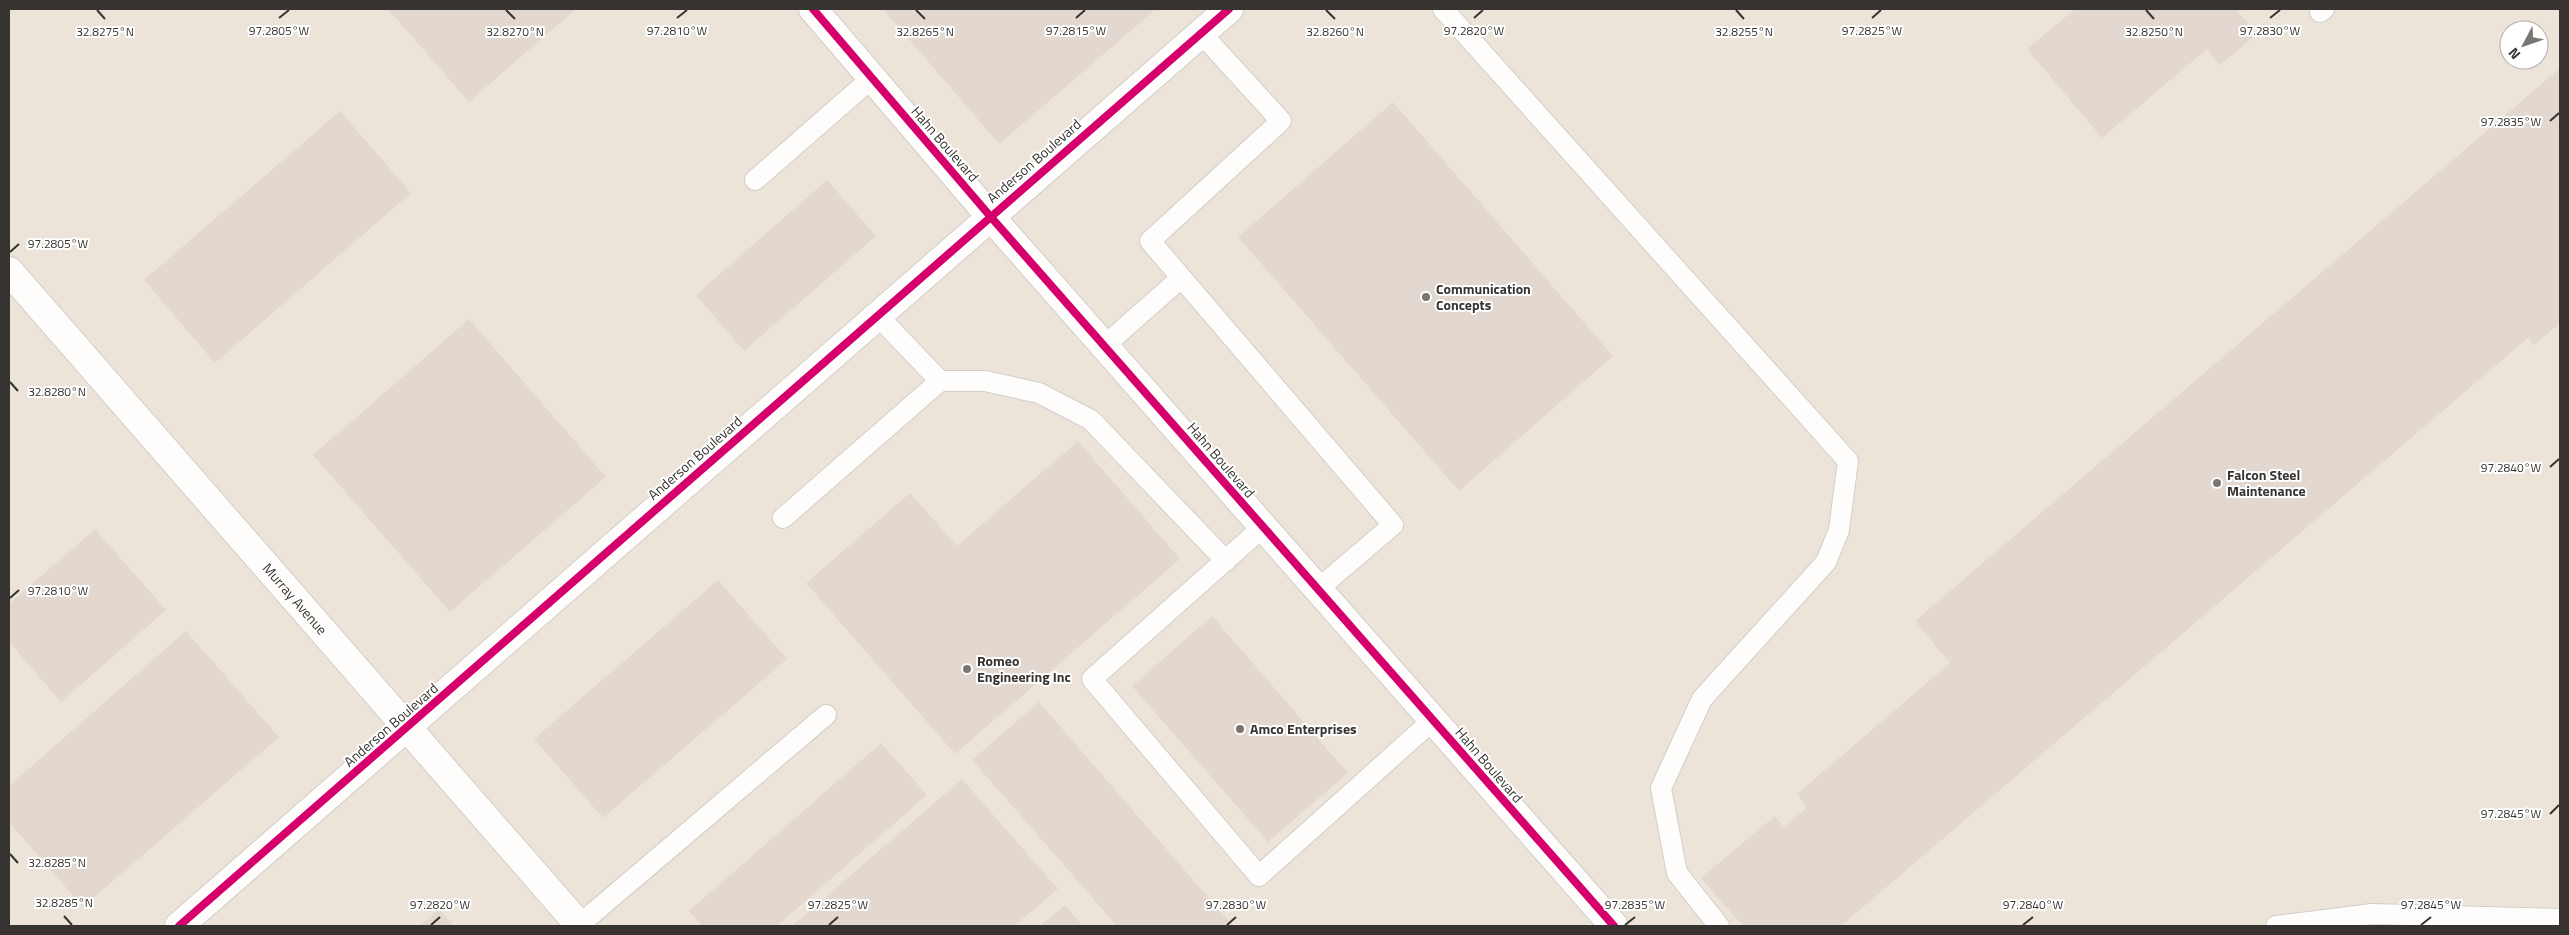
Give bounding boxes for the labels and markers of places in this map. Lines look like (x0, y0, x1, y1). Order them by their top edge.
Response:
place label: Communication Concepts (1436, 278, 1531, 315)
marker: Communication Concepts (1420, 291, 1432, 303)
place label: Falcon Steel Maintenance (2227, 464, 2306, 501)
marker: Falcon Steel Maintenance (2211, 477, 2223, 489)
place label: Romeo Engineering Inc (977, 650, 1071, 687)
marker: Romeo Engineering Inc (961, 663, 973, 675)
place label: Amco Enterprises (1250, 718, 1357, 739)
marker: Amco Enterprises (1234, 723, 1246, 735)

